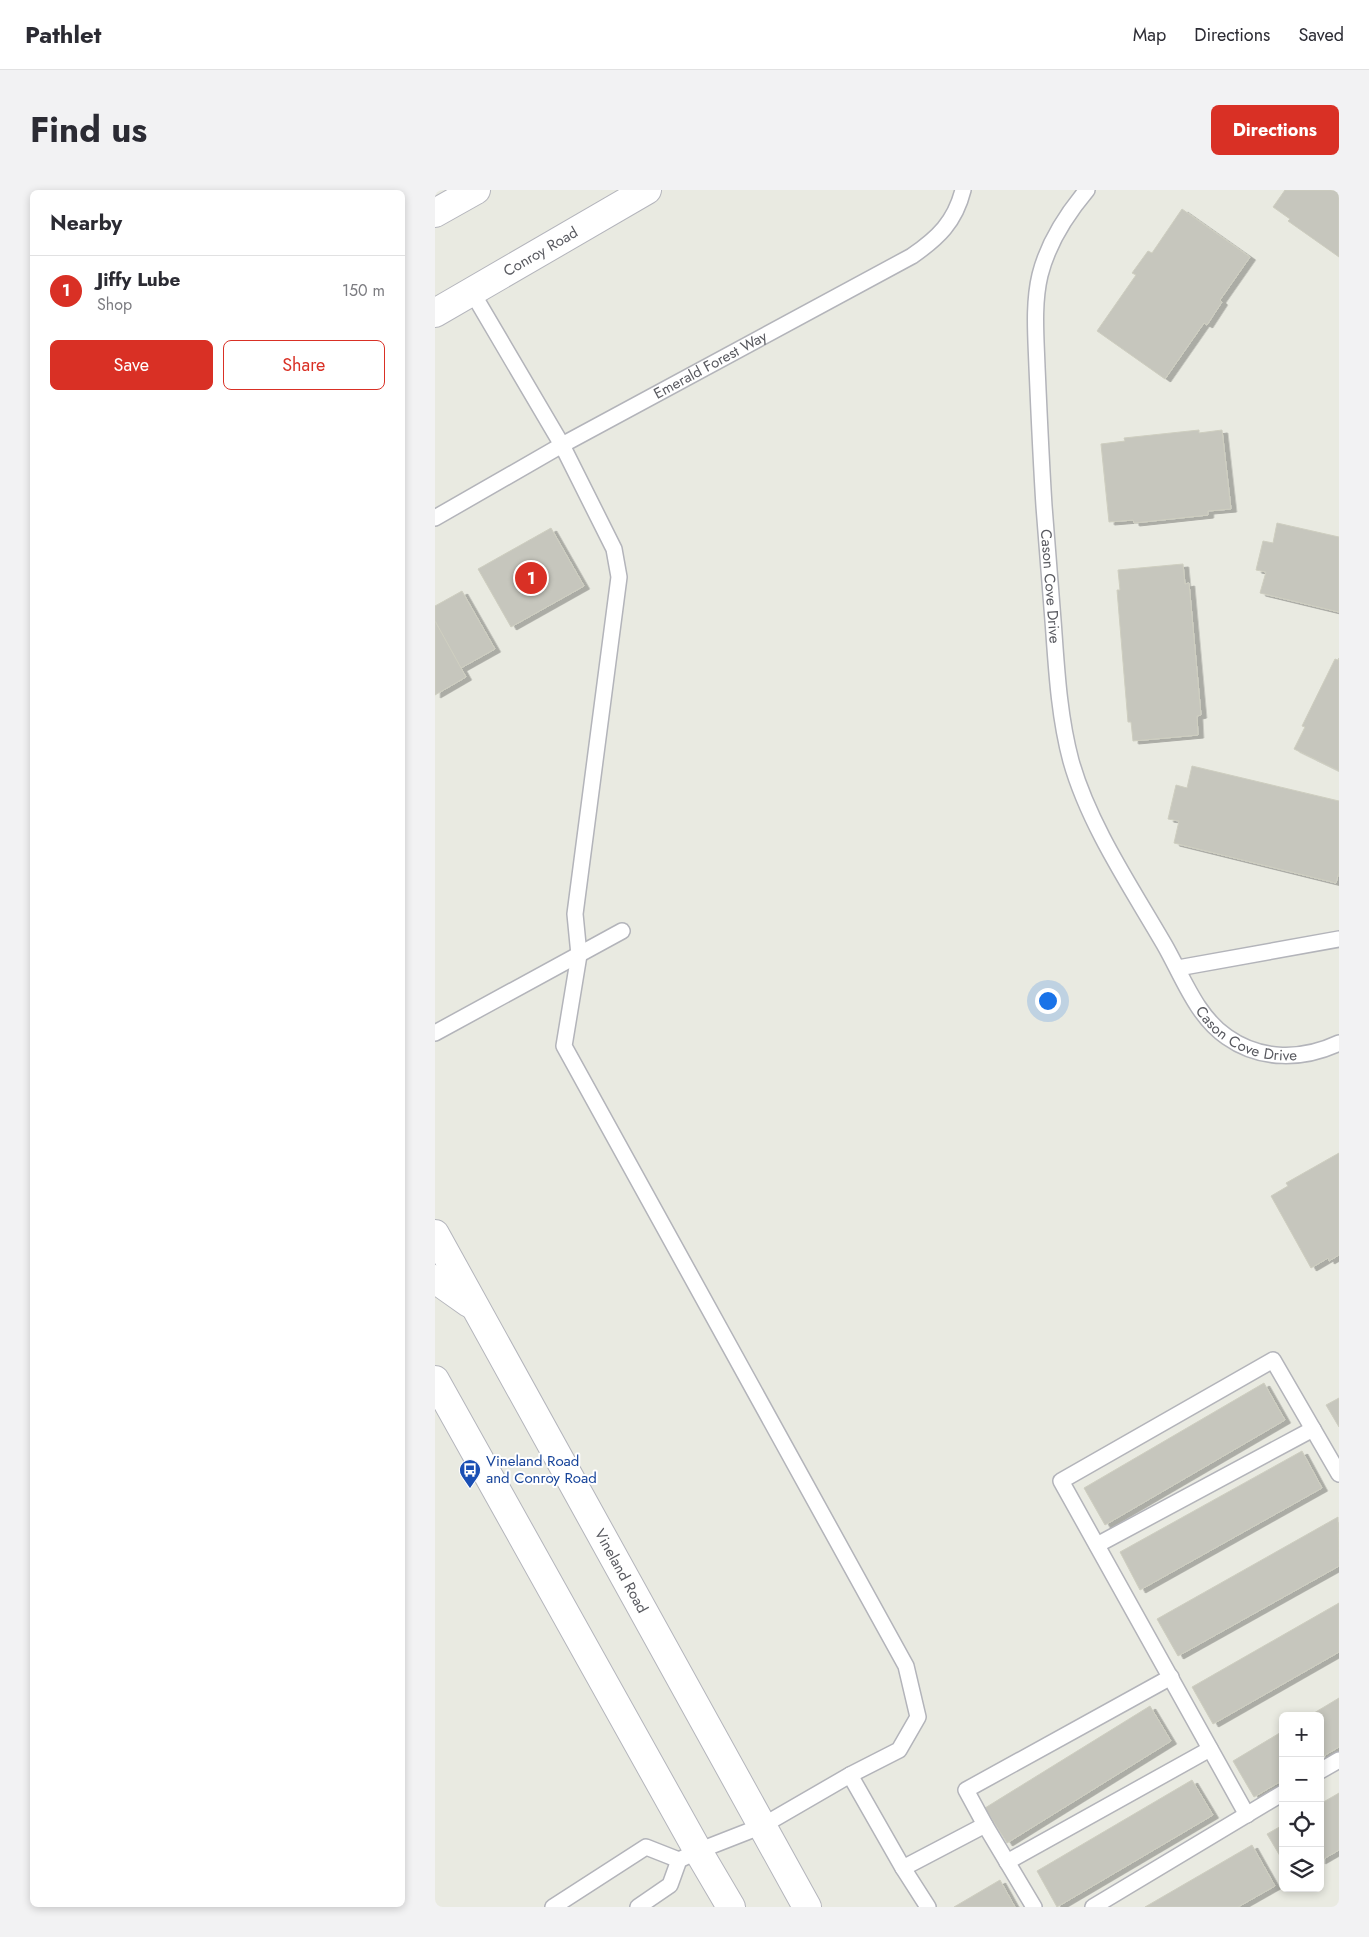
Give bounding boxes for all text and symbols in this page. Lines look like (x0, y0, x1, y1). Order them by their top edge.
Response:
text: Pathlet (25, 17, 101, 52)
text: Map (1133, 22, 1166, 48)
text: Directions (1194, 22, 1270, 48)
text: Saved (1298, 22, 1344, 48)
text: Find us (30, 105, 147, 155)
button: Directions (1211, 105, 1339, 155)
text: Nearby (50, 208, 122, 238)
street label: Conroy Road (499, 221, 582, 282)
text: Jiffy Lube (97, 266, 180, 293)
text: 1 (62, 279, 70, 302)
text: 150 m (342, 279, 385, 302)
text: Shop (97, 293, 132, 316)
street label: Emerald Forest Way (650, 325, 771, 404)
button: Save (50, 340, 213, 390)
button: Share (223, 340, 385, 390)
street label: Cason Cove Drive (1035, 528, 1066, 644)
pin: 1 (515, 559, 547, 597)
your location (1035, 988, 1061, 1014)
street label: Cason Cove Drive (1190, 1001, 1298, 1066)
place label: Vineland Road and Conroy Road (486, 1450, 597, 1489)
bus stop icon: Vineland Road and Conroy Road (458, 1458, 482, 1489)
street label: Vineland Road (589, 1525, 653, 1617)
map controls (1279, 1712, 1324, 1892)
button: + (1279, 1712, 1324, 1757)
button: − (1279, 1757, 1324, 1802)
button: locate (1279, 1802, 1324, 1847)
button: layers (1279, 1847, 1324, 1892)

